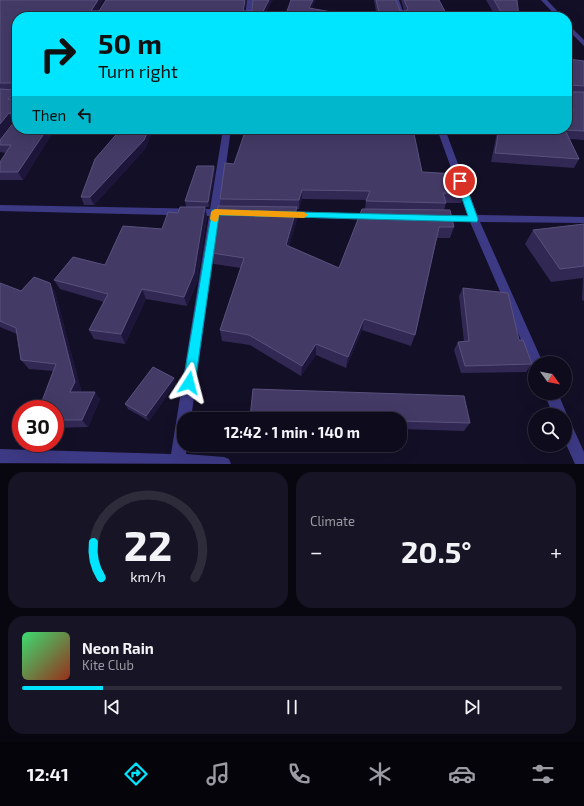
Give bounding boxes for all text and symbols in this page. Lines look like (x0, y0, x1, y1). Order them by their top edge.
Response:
text: 50 m (98, 26, 162, 60)
icon: right (32, 28, 84, 80)
text: Turn right (98, 60, 178, 82)
icon: left (74, 104, 96, 126)
text: Then (32, 106, 66, 124)
pin (443, 164, 477, 198)
icon: arrive (449, 170, 471, 192)
north arrow (528, 356, 572, 400)
map controls (528, 356, 572, 452)
position arrow (168, 362, 210, 404)
speed limit sign: 30 (12, 400, 64, 452)
button: search (528, 408, 572, 452)
text: 12:42 · 1 min · 140 m (224, 423, 360, 441)
text: Climate (310, 513, 355, 529)
text: 22 (124, 519, 172, 569)
text: 20.5° (401, 533, 472, 569)
text: − (310, 538, 323, 564)
text: + (550, 538, 562, 564)
text: km/h (130, 568, 166, 585)
text: Neon Rain (82, 639, 154, 657)
text: Kite Club (82, 657, 134, 673)
icon: previous (101, 696, 123, 718)
icon: pause (281, 696, 303, 718)
icon: next (461, 696, 483, 718)
icon: directions (122, 760, 150, 788)
icon: music (204, 760, 232, 788)
icon: phone (285, 760, 313, 788)
icon: climate (366, 760, 394, 788)
icon: car (448, 760, 476, 788)
icon: filters (529, 760, 557, 788)
text: 12:41 (27, 763, 69, 785)

